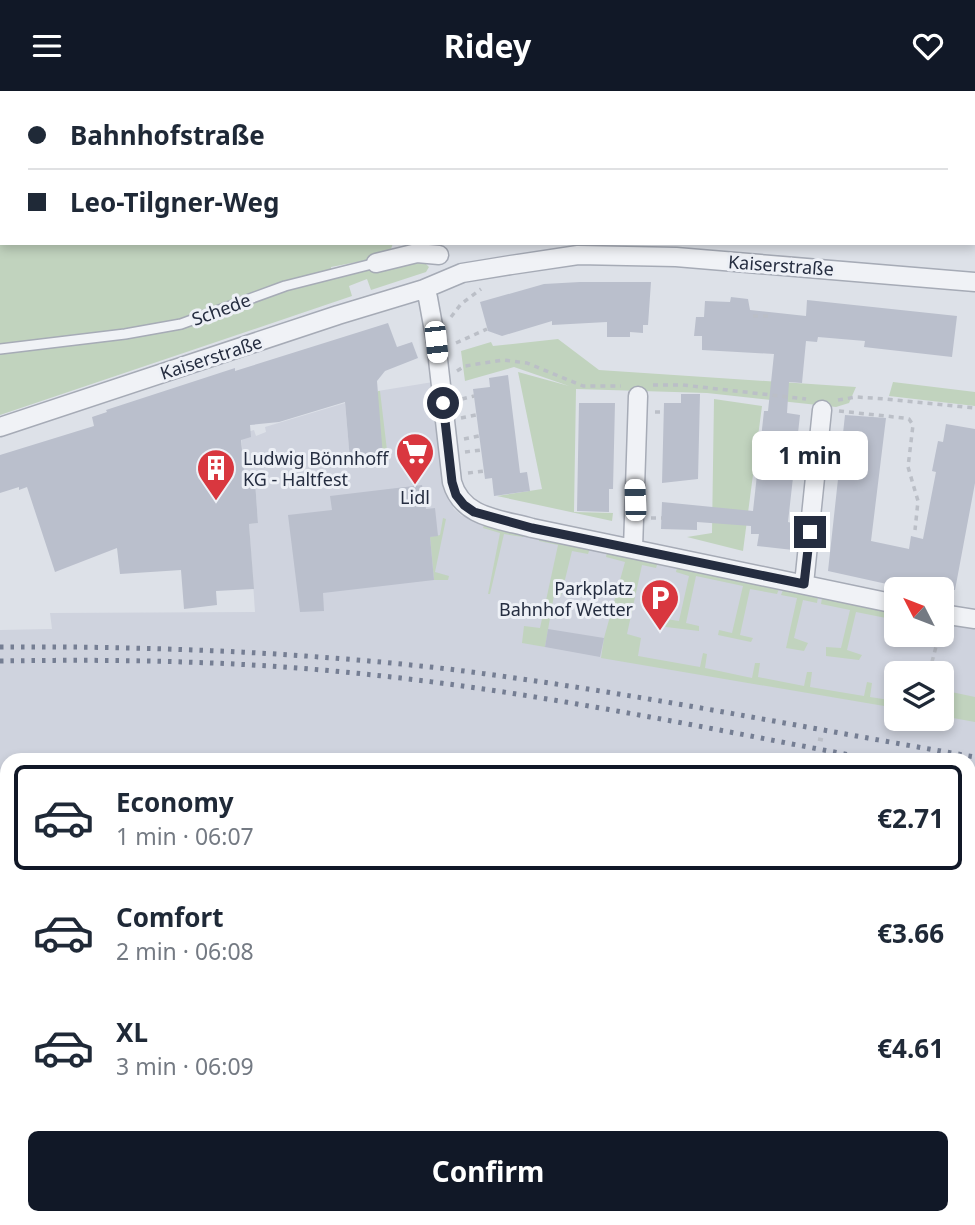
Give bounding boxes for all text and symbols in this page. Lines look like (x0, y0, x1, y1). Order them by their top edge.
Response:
text: Ridey (444, 24, 531, 67)
icon: menu (28, 27, 66, 65)
icon: heart (909, 27, 947, 65)
text: Bahnhofstraße (70, 117, 265, 153)
text: Leo-Tilgner-Weg (70, 184, 279, 220)
street label: Kaiserstraße (727, 249, 835, 281)
street label: Schede (188, 287, 254, 331)
car (424, 320, 449, 364)
street label: Kaiserstraße (157, 329, 265, 385)
route start (427, 387, 459, 419)
supermarket icon: Lidl (394, 431, 436, 486)
callout: 1 min (752, 431, 868, 479)
text: 1 min (778, 439, 842, 471)
place label: Ludwig Bönnhoff KG - Haltfest (243, 446, 390, 491)
building icon: Ludwig Bönnhoff KG - Haltfest (195, 447, 237, 502)
car (624, 479, 647, 521)
place label: Lidl (400, 485, 430, 509)
route end (794, 516, 826, 548)
place label: Parkplatz Bahnhof Wetter (499, 576, 634, 621)
parking icon: Parkplatz Bahnhof Wetter (639, 577, 681, 632)
north arrow (884, 577, 954, 647)
map controls (884, 577, 954, 731)
button: layers (884, 661, 954, 731)
text: Economy (116, 784, 234, 820)
icon: car (32, 786, 95, 849)
text: €2.71 (877, 800, 944, 836)
text: 1 min · 06:07 (116, 820, 254, 852)
text: Comfort (116, 899, 224, 935)
icon: car (32, 901, 95, 964)
text: €3.66 (877, 915, 944, 951)
text: 2 min · 06:08 (116, 935, 254, 967)
text: XL (116, 1014, 148, 1050)
icon: car (32, 1016, 95, 1079)
text: €4.61 (877, 1030, 944, 1066)
text: 3 min · 06:09 (116, 1050, 254, 1082)
button: Confirm (28, 1131, 948, 1211)

